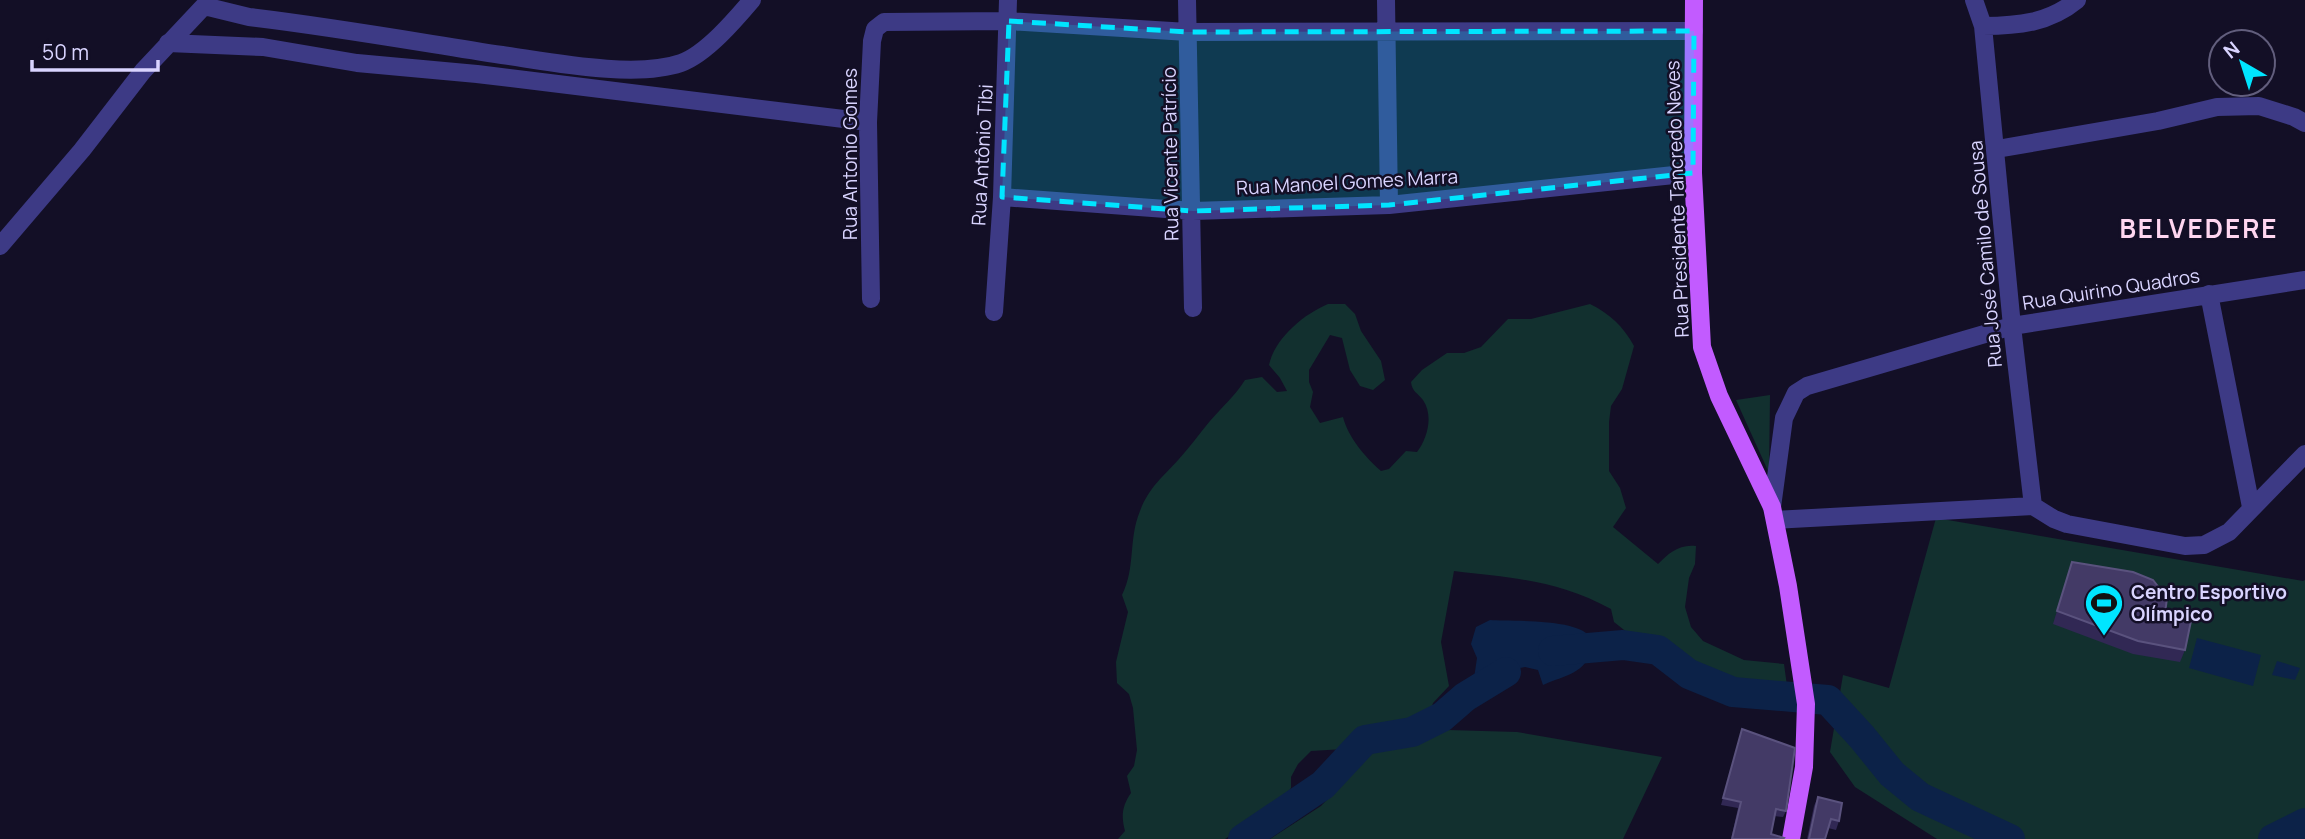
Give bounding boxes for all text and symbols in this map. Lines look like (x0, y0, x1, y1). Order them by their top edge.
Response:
scale bar (32, 28, 158, 72)
north arrow (2207, 28, 2277, 98)
text: N (2218, 35, 2245, 64)
text: 50 m (42, 38, 89, 66)
street label: Rua Presidente Tancredo Neves (1659, 60, 1695, 338)
street label: Rua Vicente Patrício (1155, 67, 1185, 241)
street label: Rua Antonio Gomes (837, 68, 863, 240)
street label: Rua Antônio Tibi (965, 84, 999, 226)
street label: Rua José Camilo de Sousa (1962, 140, 2008, 368)
street label: Rua Manoel Gomes Marra (1236, 163, 1458, 201)
district label: BELVEDERE (2119, 210, 2279, 246)
street label: Rua Quirino Quadros (2020, 262, 2202, 316)
place label: Centro Esportivo Olímpico (2131, 579, 2287, 627)
sports icon: Centro Esportivo Olímpico (2083, 582, 2125, 637)

